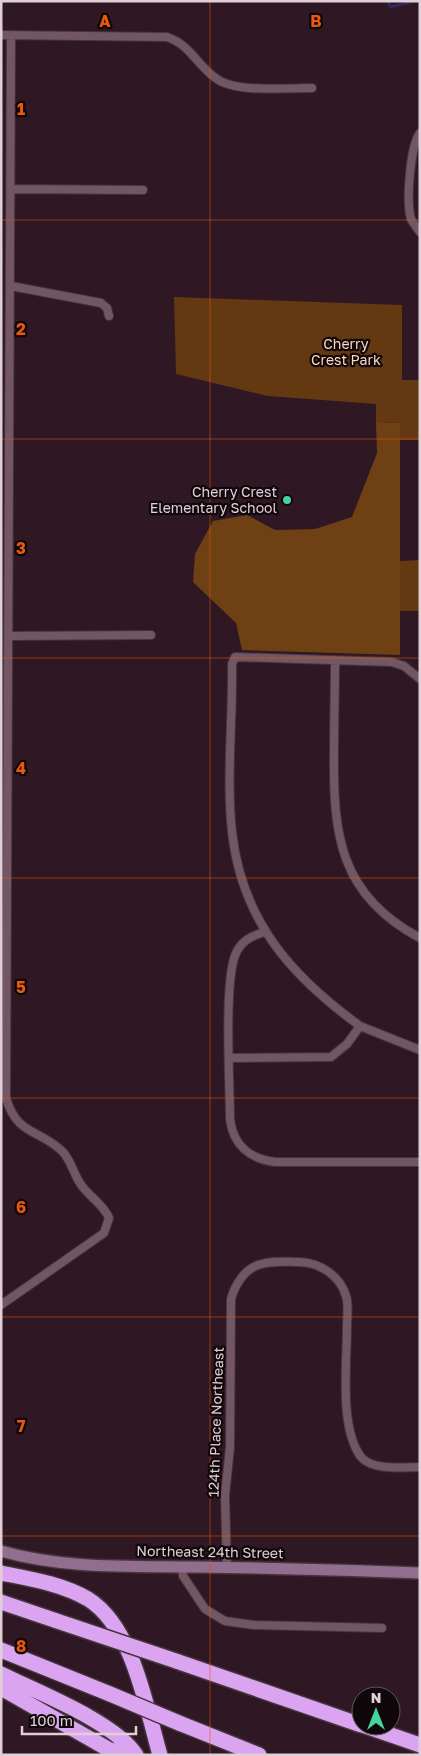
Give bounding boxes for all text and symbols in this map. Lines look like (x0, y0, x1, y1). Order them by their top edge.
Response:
text: A (99, 11, 111, 31)
text: B (310, 11, 322, 31)
text: 1 (17, 99, 25, 119)
text: 2 (16, 319, 26, 339)
park label: Cherry Crest Park (311, 335, 381, 368)
place label: Cherry Crest Elementary School (150, 483, 277, 516)
marker: Cherry Crest Elementary School (281, 494, 293, 506)
text: 3 (16, 538, 26, 558)
text: 4 (16, 758, 26, 778)
text: 5 (16, 977, 26, 997)
text: 6 (16, 1197, 26, 1217)
street label: 124th Place Northeast (204, 1347, 227, 1497)
text: 7 (17, 1416, 26, 1436)
street label: Northeast 24th Street (136, 1542, 284, 1561)
text: 8 (16, 1636, 26, 1656)
north arrow (351, 1686, 401, 1736)
text: N (371, 1689, 381, 1706)
scale bar (22, 1704, 136, 1736)
text: 100 m (30, 1711, 73, 1729)

